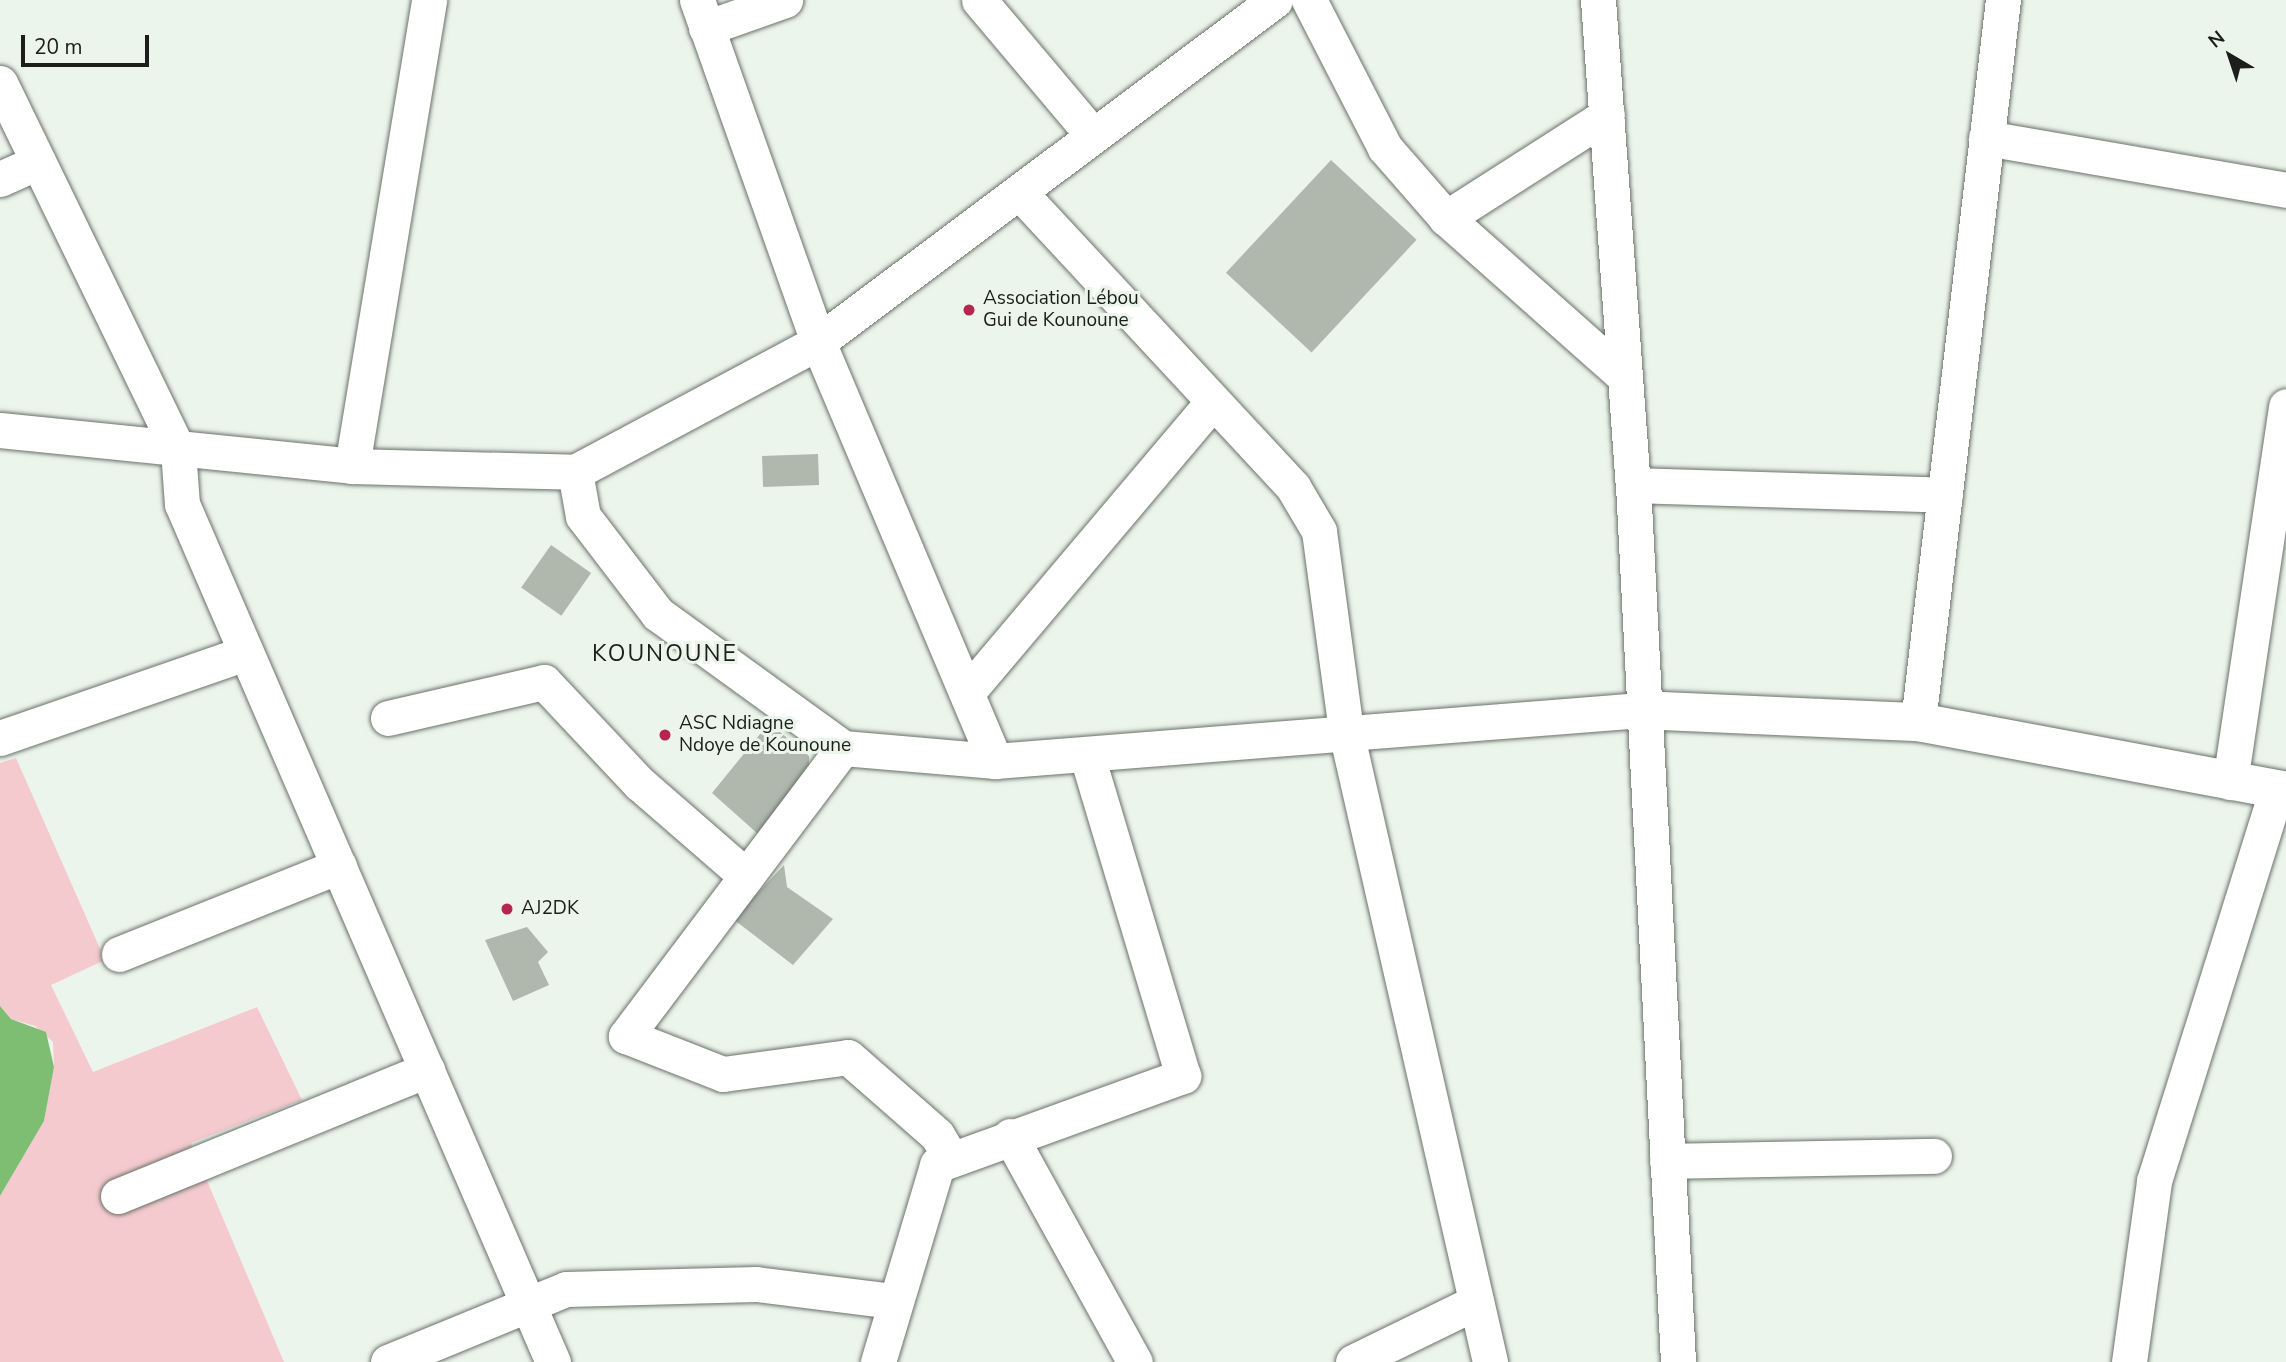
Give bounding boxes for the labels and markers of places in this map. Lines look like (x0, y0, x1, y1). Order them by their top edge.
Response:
place label: Association Lébou Gui de Kounoune (983, 288, 1139, 332)
marker: Association Lébou Gui de Kounoune (961, 302, 977, 318)
place label: ASC Ndiagne Ndoye de Kounoune (679, 713, 851, 757)
marker: ASC Ndiagne Ndoye de Kounoune (657, 727, 673, 743)
place label: AJ2DK (521, 898, 579, 920)
marker: AJ2DK (499, 901, 515, 917)

